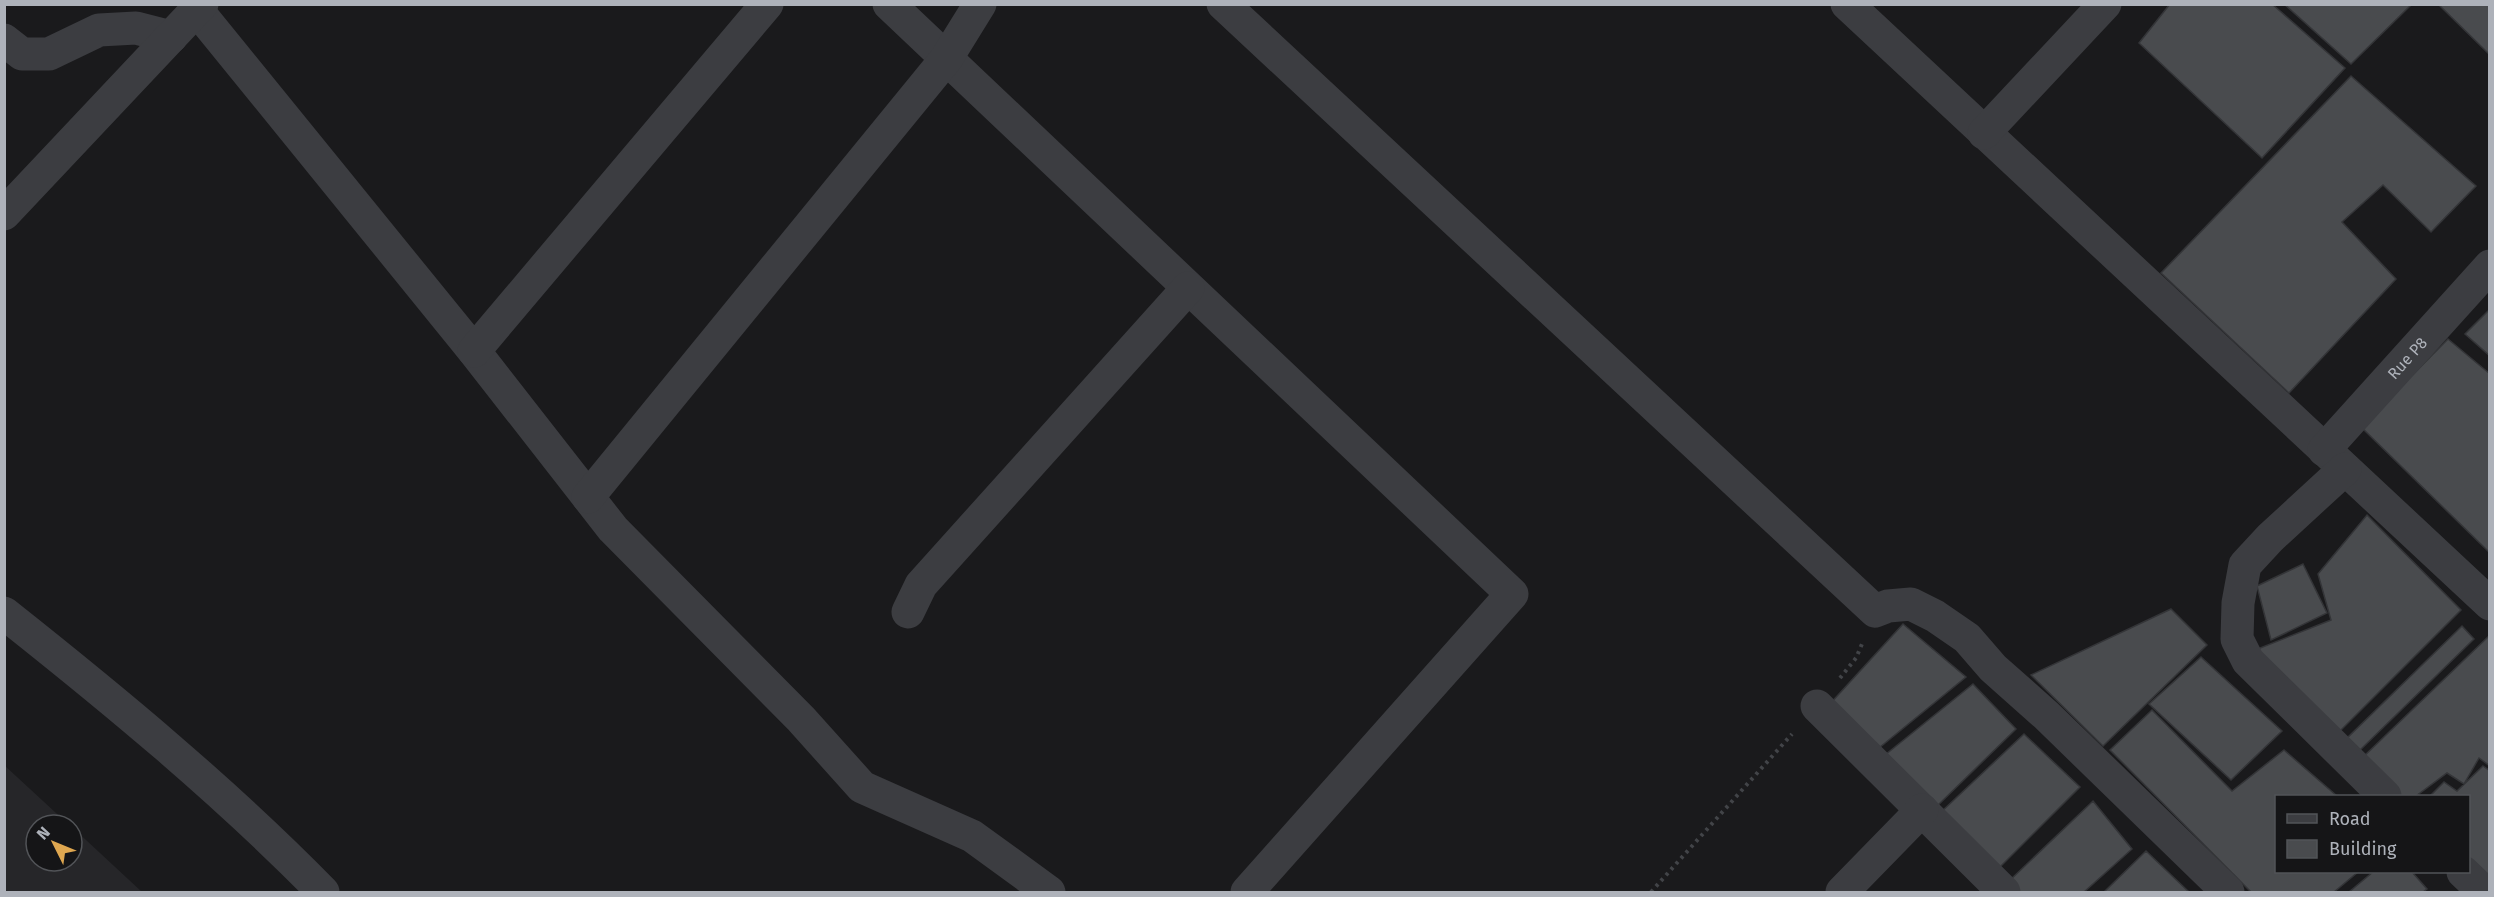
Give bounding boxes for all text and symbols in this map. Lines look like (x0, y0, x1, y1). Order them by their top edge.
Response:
street label: Rue P8 (2384, 333, 2431, 383)
legend (2275, 795, 2470, 873)
text: Road (2329, 808, 2371, 830)
north arrow (24, 813, 84, 873)
text: N (33, 823, 54, 843)
text: Building (2329, 838, 2397, 860)

